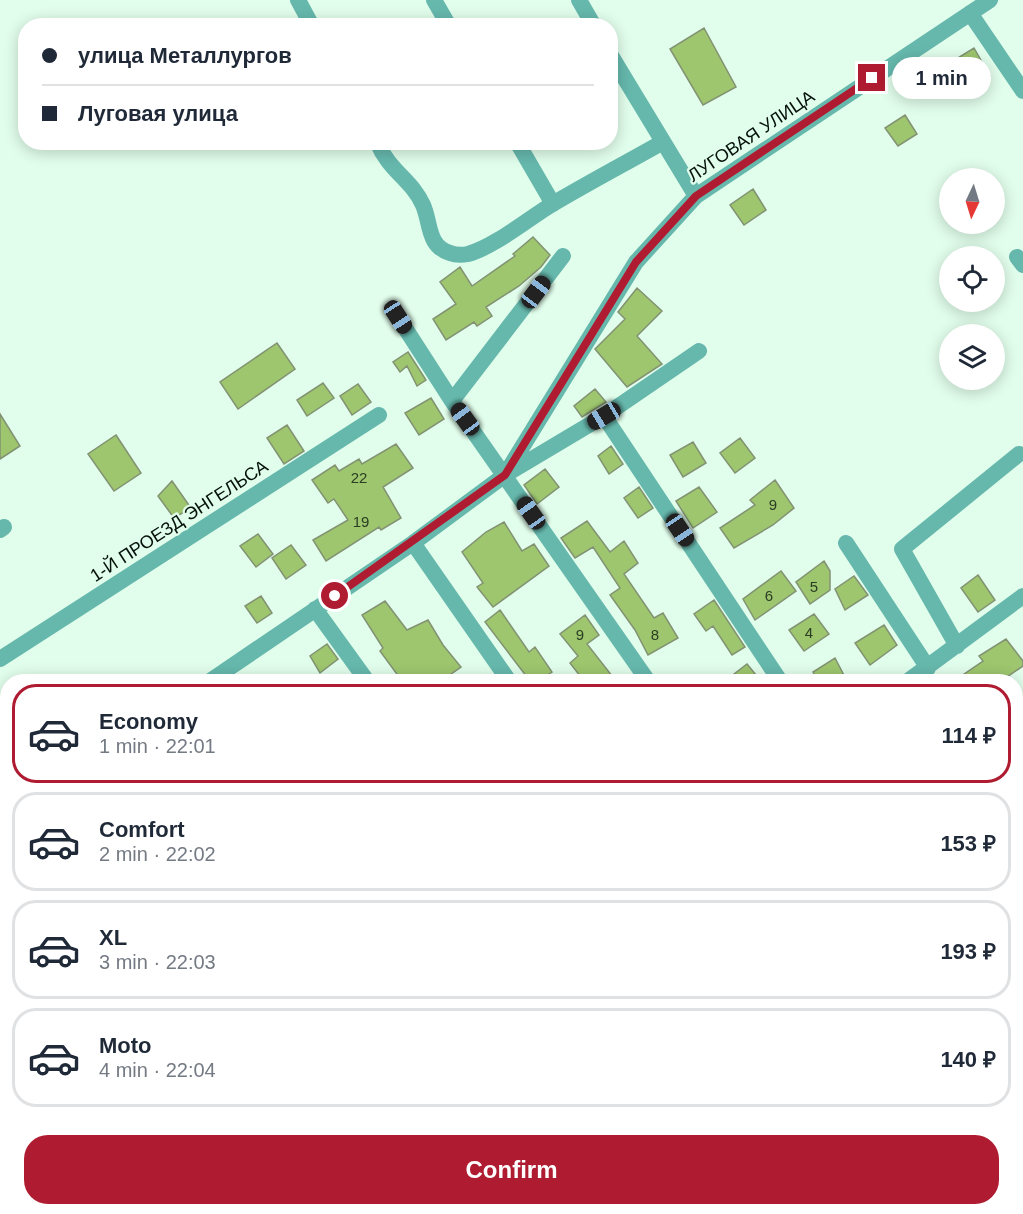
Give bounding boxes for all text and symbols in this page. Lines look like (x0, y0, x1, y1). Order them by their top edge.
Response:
text: улица Металлургов (78, 43, 292, 68)
callout: 1 min (893, 57, 992, 99)
route end (858, 64, 885, 91)
text: 1 min (915, 67, 968, 89)
street label: ЛУГОВАЯ УЛИЦА (684, 86, 818, 186)
text: Луговая улица (78, 101, 238, 126)
north arrow (939, 168, 1005, 234)
map controls (939, 168, 1005, 390)
button: locate (939, 246, 1005, 312)
car (518, 272, 554, 312)
car (381, 297, 415, 337)
button: layers (939, 324, 1005, 390)
car (447, 399, 483, 439)
car (584, 399, 624, 433)
street label: 1-Й ПРОЕЗД ЭНГЕЛЬСА (86, 455, 272, 586)
house number: 22 (351, 469, 367, 486)
car (513, 493, 549, 533)
house number: 9 (769, 496, 777, 513)
car (662, 510, 698, 550)
house number: 19 (353, 513, 369, 530)
house number: 5 (810, 578, 818, 595)
route start (321, 582, 348, 609)
house number: 6 (765, 587, 773, 604)
house number: 4 (805, 624, 813, 641)
house number: 9 (576, 626, 584, 643)
house number: 8 (651, 626, 659, 643)
icon: car (27, 707, 81, 761)
text: Economy (99, 709, 198, 734)
text: 114 ₽ (942, 723, 996, 748)
text: 1 min · 22:01 (99, 735, 216, 757)
icon: car (27, 815, 81, 869)
text: Comfort (99, 817, 185, 842)
text: 153 ₽ (940, 831, 996, 856)
text: 2 min · 22:02 (99, 843, 216, 865)
icon: car (27, 923, 81, 977)
text: XL (99, 925, 127, 950)
text: 193 ₽ (940, 939, 996, 964)
text: 3 min · 22:03 (99, 951, 216, 973)
icon: car (27, 1031, 81, 1085)
text: Moto (99, 1033, 152, 1058)
text: 140 ₽ (940, 1047, 996, 1072)
text: 4 min · 22:04 (99, 1059, 216, 1081)
button: Confirm (24, 1135, 999, 1204)

